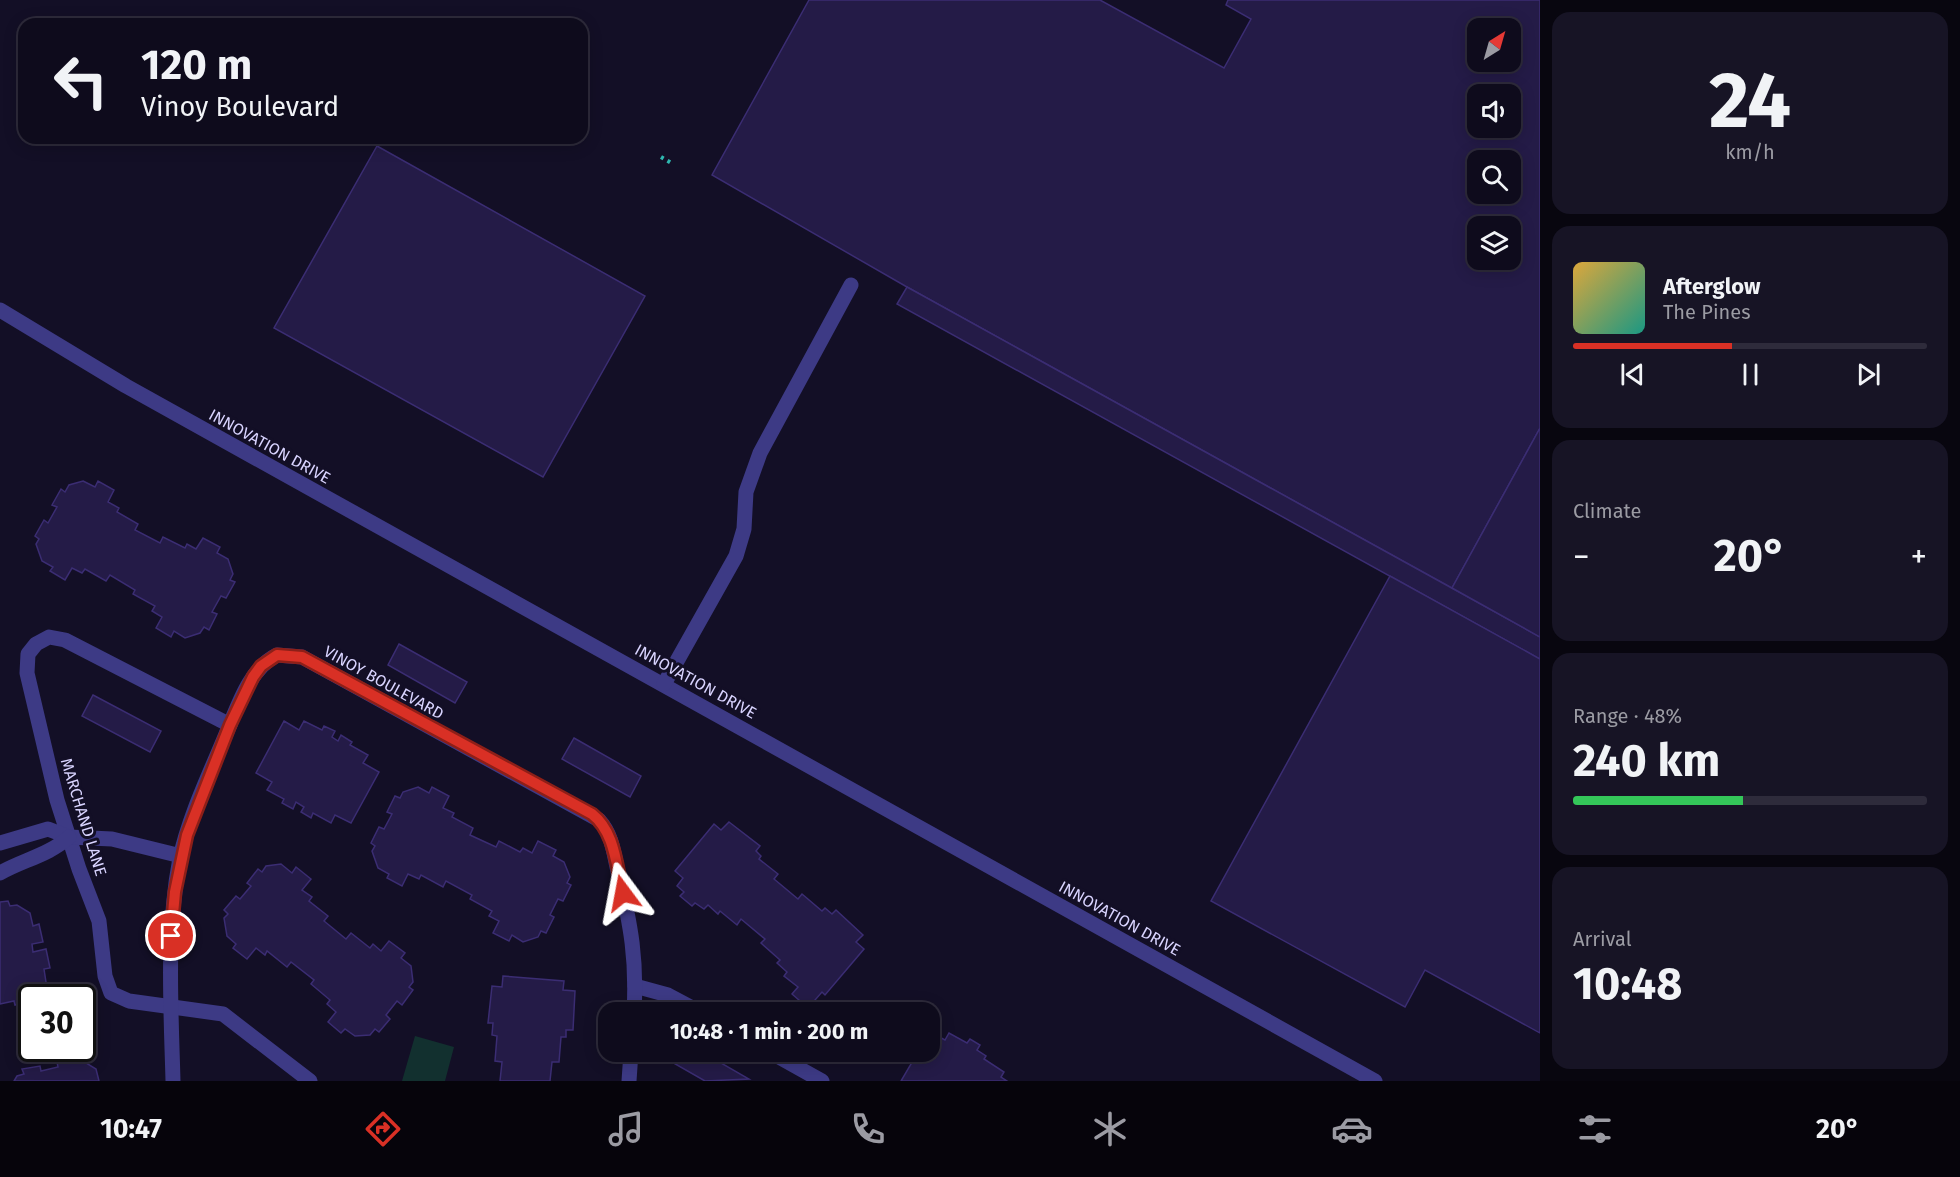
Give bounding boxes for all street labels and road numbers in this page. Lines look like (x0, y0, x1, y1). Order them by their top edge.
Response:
street label: INNOVATION DRIVE (206, 405, 334, 488)
street label: INNOVATION DRIVE (632, 640, 760, 723)
street label: VINOY BOULEVARD (321, 642, 447, 723)
street label: MARCHAND LANE (57, 756, 110, 878)
street label: INNOVATION DRIVE (1056, 877, 1184, 960)

